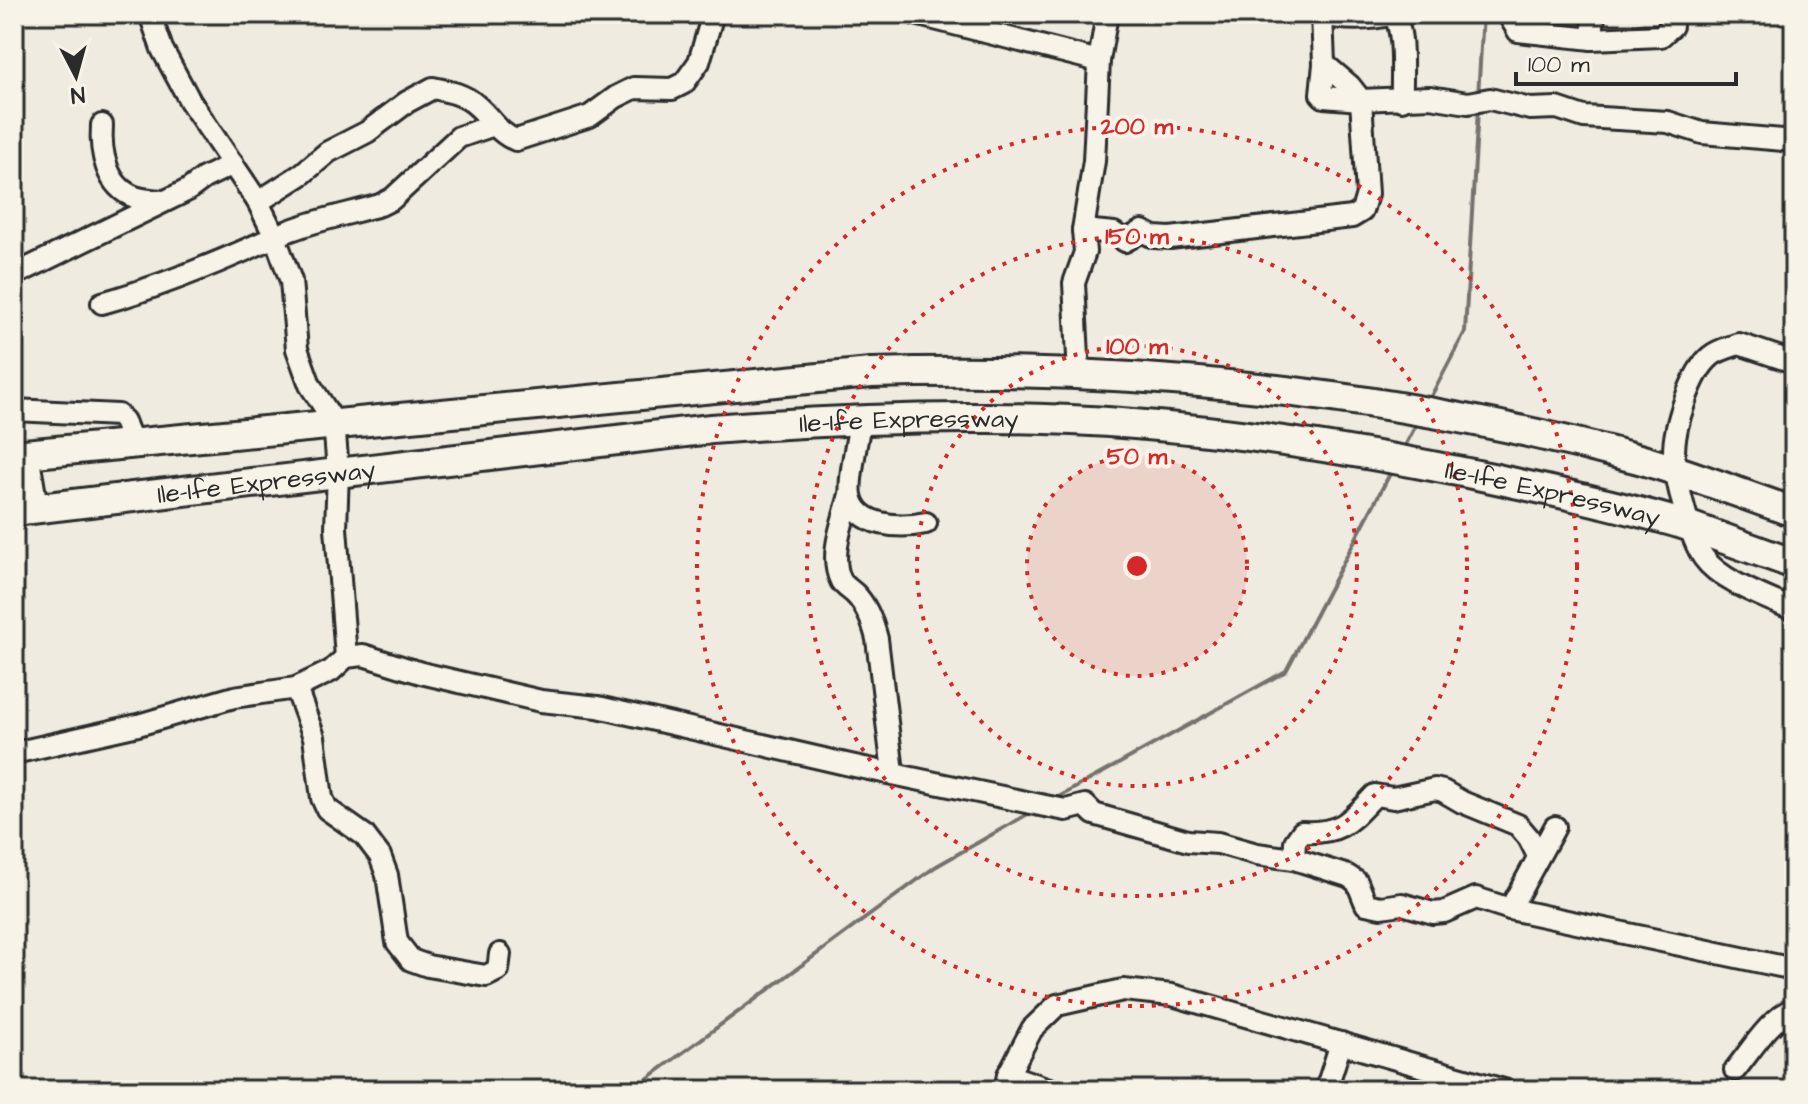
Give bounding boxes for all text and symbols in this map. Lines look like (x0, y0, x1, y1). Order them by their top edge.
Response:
north arrow (36, 36, 116, 116)
scale bar (1516, 36, 1736, 86)
text: 100 m (1528, 48, 1590, 82)
text: N (69, 78, 86, 111)
text: 200 m (1100, 110, 1173, 144)
text: 150 m (1105, 220, 1169, 254)
text: 100 m (1106, 330, 1168, 364)
street label: Ile-Ife Expressway (798, 401, 1019, 442)
text: 50 m (1107, 440, 1168, 474)
street label: Ile-Ife Expressway (155, 452, 378, 513)
street label: Ile-Ife Expressway (1442, 452, 1664, 538)
centre of rings (1123, 552, 1151, 580)

